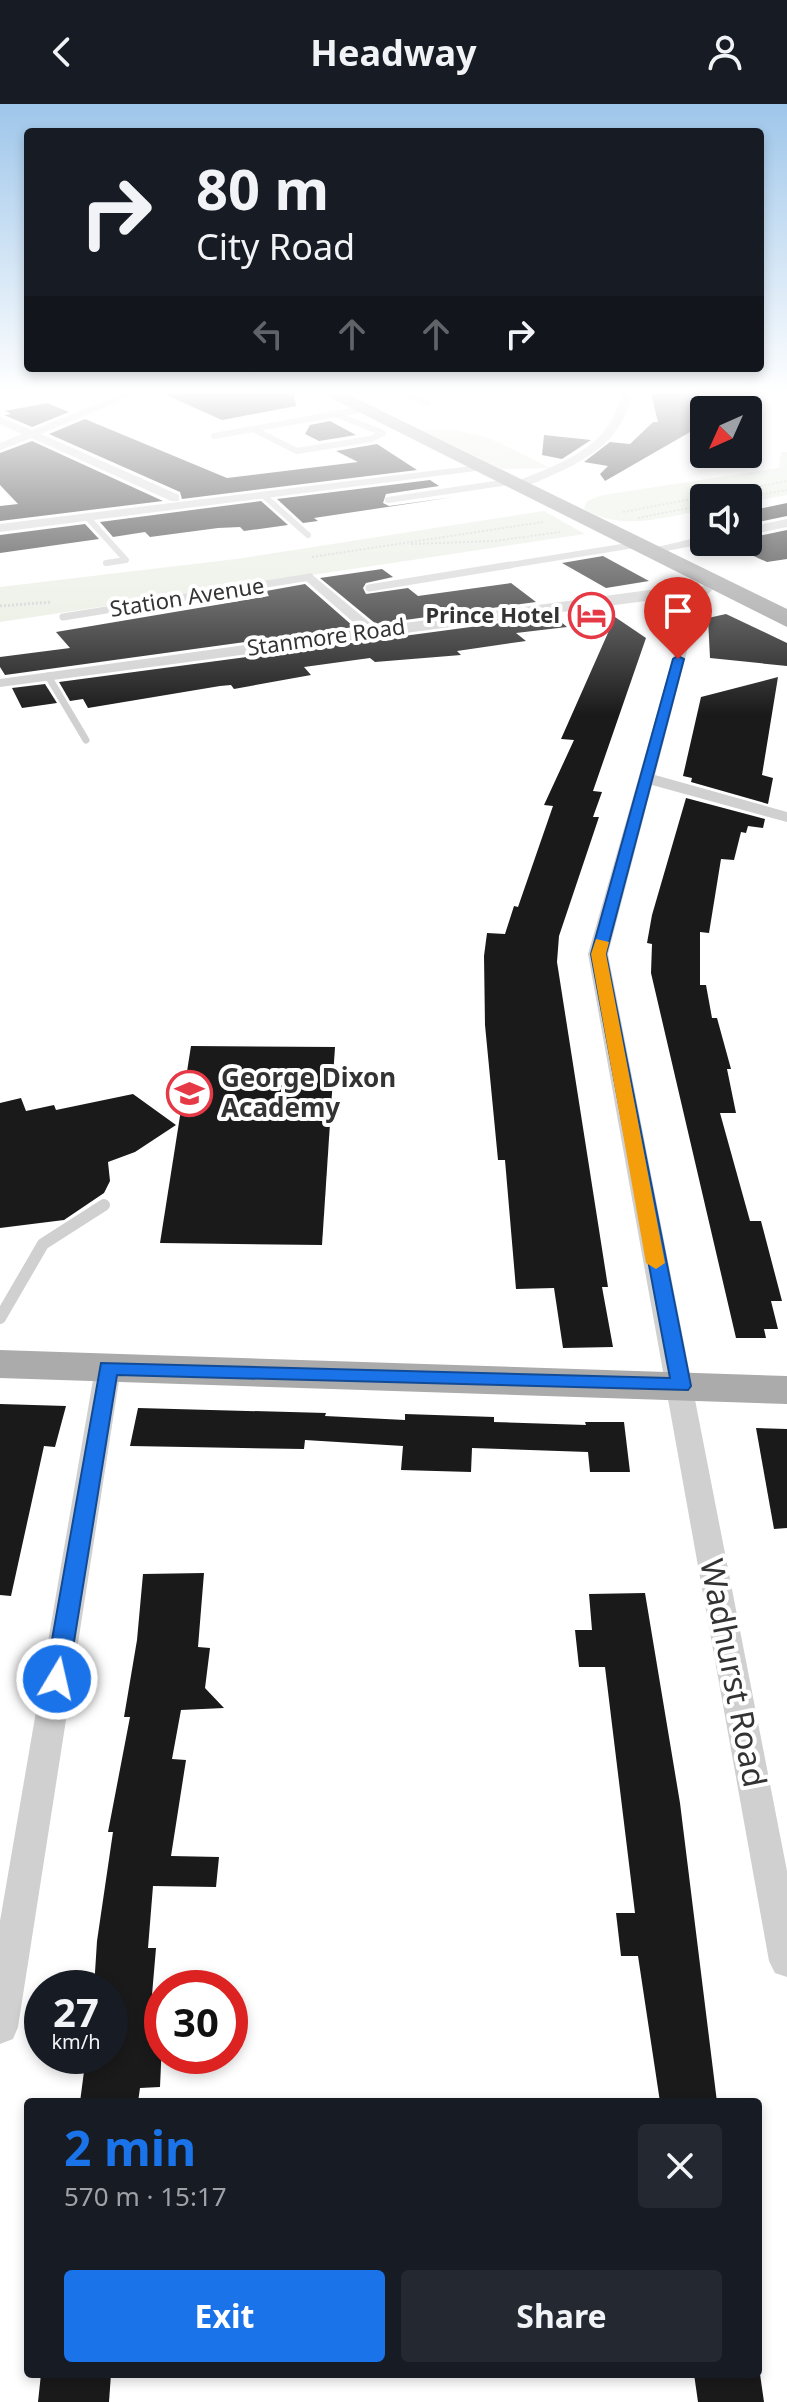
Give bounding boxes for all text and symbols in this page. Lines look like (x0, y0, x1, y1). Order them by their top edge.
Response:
text: Headway (310, 28, 477, 77)
icon: back (40, 30, 84, 74)
icon: person (703, 30, 747, 74)
text: 80 m (196, 150, 329, 226)
icon: right (64, 160, 168, 264)
text: City Road (196, 222, 355, 271)
icon: left (246, 312, 290, 356)
icon: ahead (330, 312, 374, 356)
icon: ahead (414, 312, 458, 356)
icon: right (498, 312, 542, 356)
north arrow (690, 396, 762, 468)
map controls (690, 396, 762, 556)
button: sound (690, 484, 762, 556)
street label: Station Avenue (108, 569, 266, 623)
pin (644, 577, 712, 659)
icon: arrive (656, 589, 700, 633)
hotel icon: Prince Hotel (567, 591, 615, 639)
place label: Prince Hotel (426, 599, 560, 629)
street label: Stanmore Road (245, 610, 407, 662)
place label: George Dixon Academy (221, 1059, 396, 1125)
school or university icon: George Dixon Academy (166, 1069, 214, 1117)
street label: Wadhurst Road (691, 1555, 778, 1791)
position arrow (15, 1637, 99, 1721)
speed limit sign: 30 (144, 1970, 248, 2074)
text: 27 (53, 1984, 99, 2039)
text: km/h (51, 2028, 101, 2055)
text: 2 min (64, 2115, 196, 2180)
button: close (638, 2124, 722, 2208)
text: 570 m · 15:17 (64, 2178, 227, 2214)
button: Exit (64, 2270, 385, 2362)
button: Share (401, 2270, 722, 2362)

